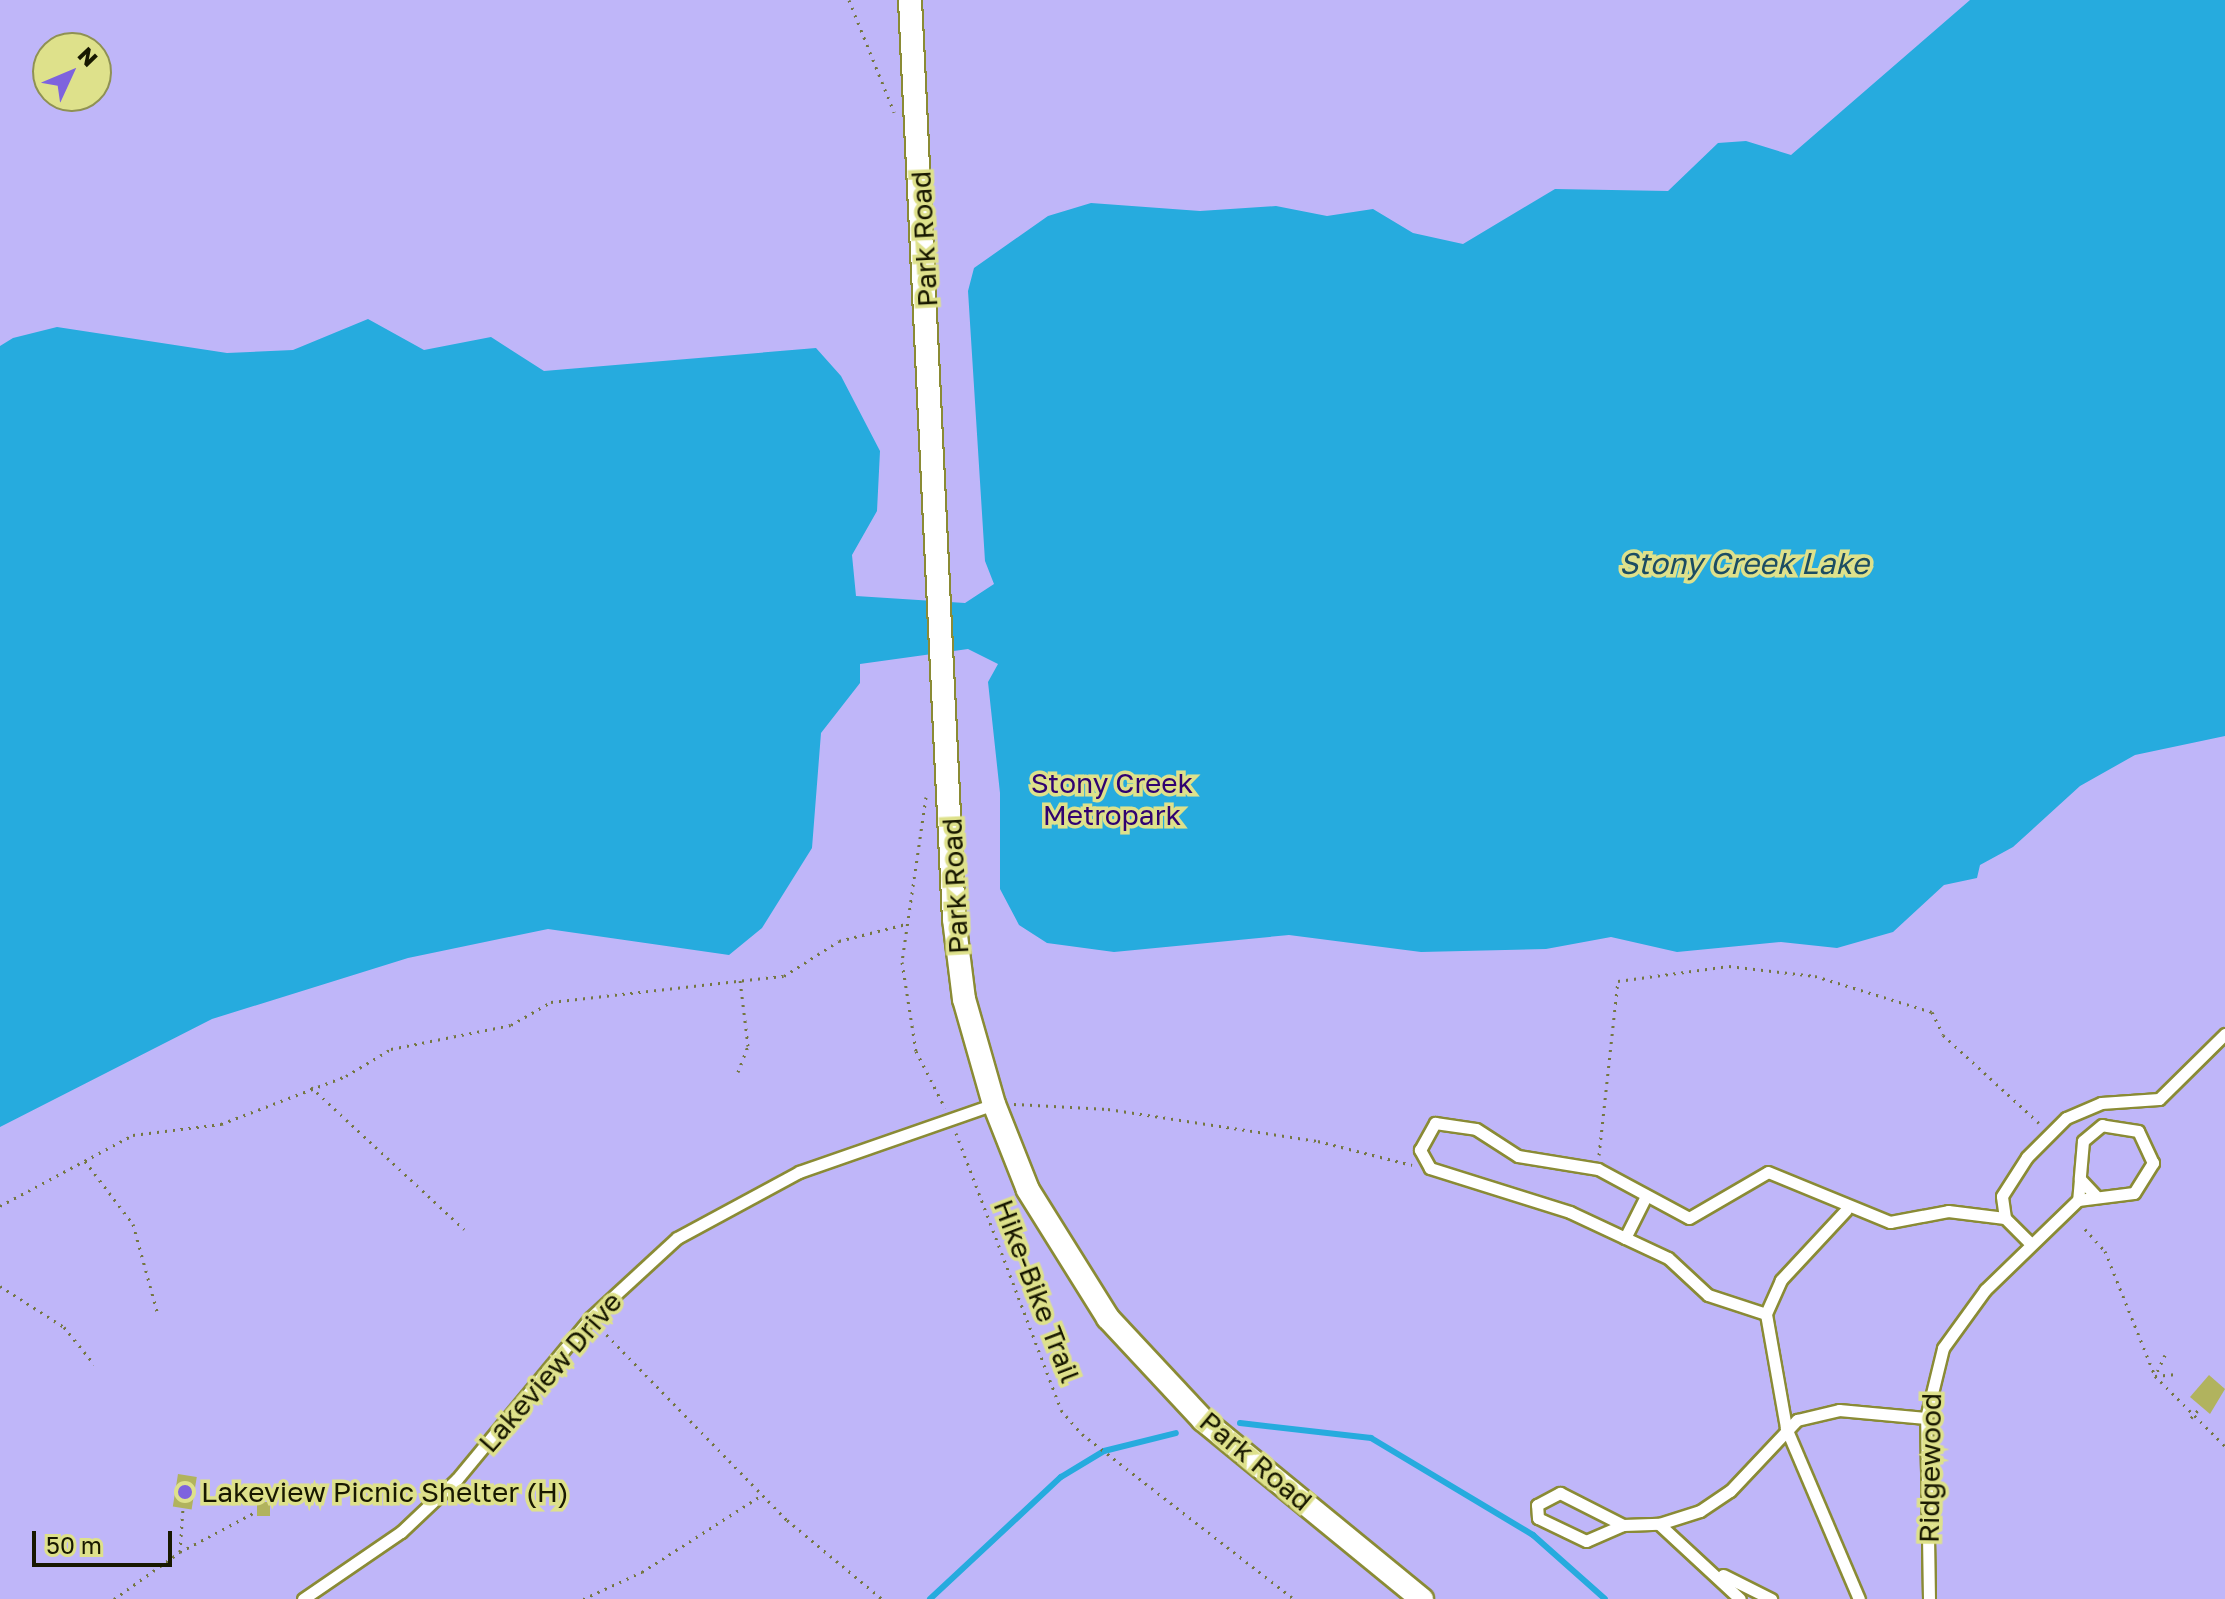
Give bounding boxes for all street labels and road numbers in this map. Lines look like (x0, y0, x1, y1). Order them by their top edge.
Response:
street label: Park Road (904, 170, 944, 308)
street label: Park Road (935, 817, 975, 955)
street label: Hike-Bike Trail (987, 1195, 1087, 1387)
street label: Lakeview Drive (471, 1285, 629, 1459)
street label: Ridgewood (1912, 1393, 1948, 1543)
street label: Park Road (1193, 1404, 1319, 1518)

